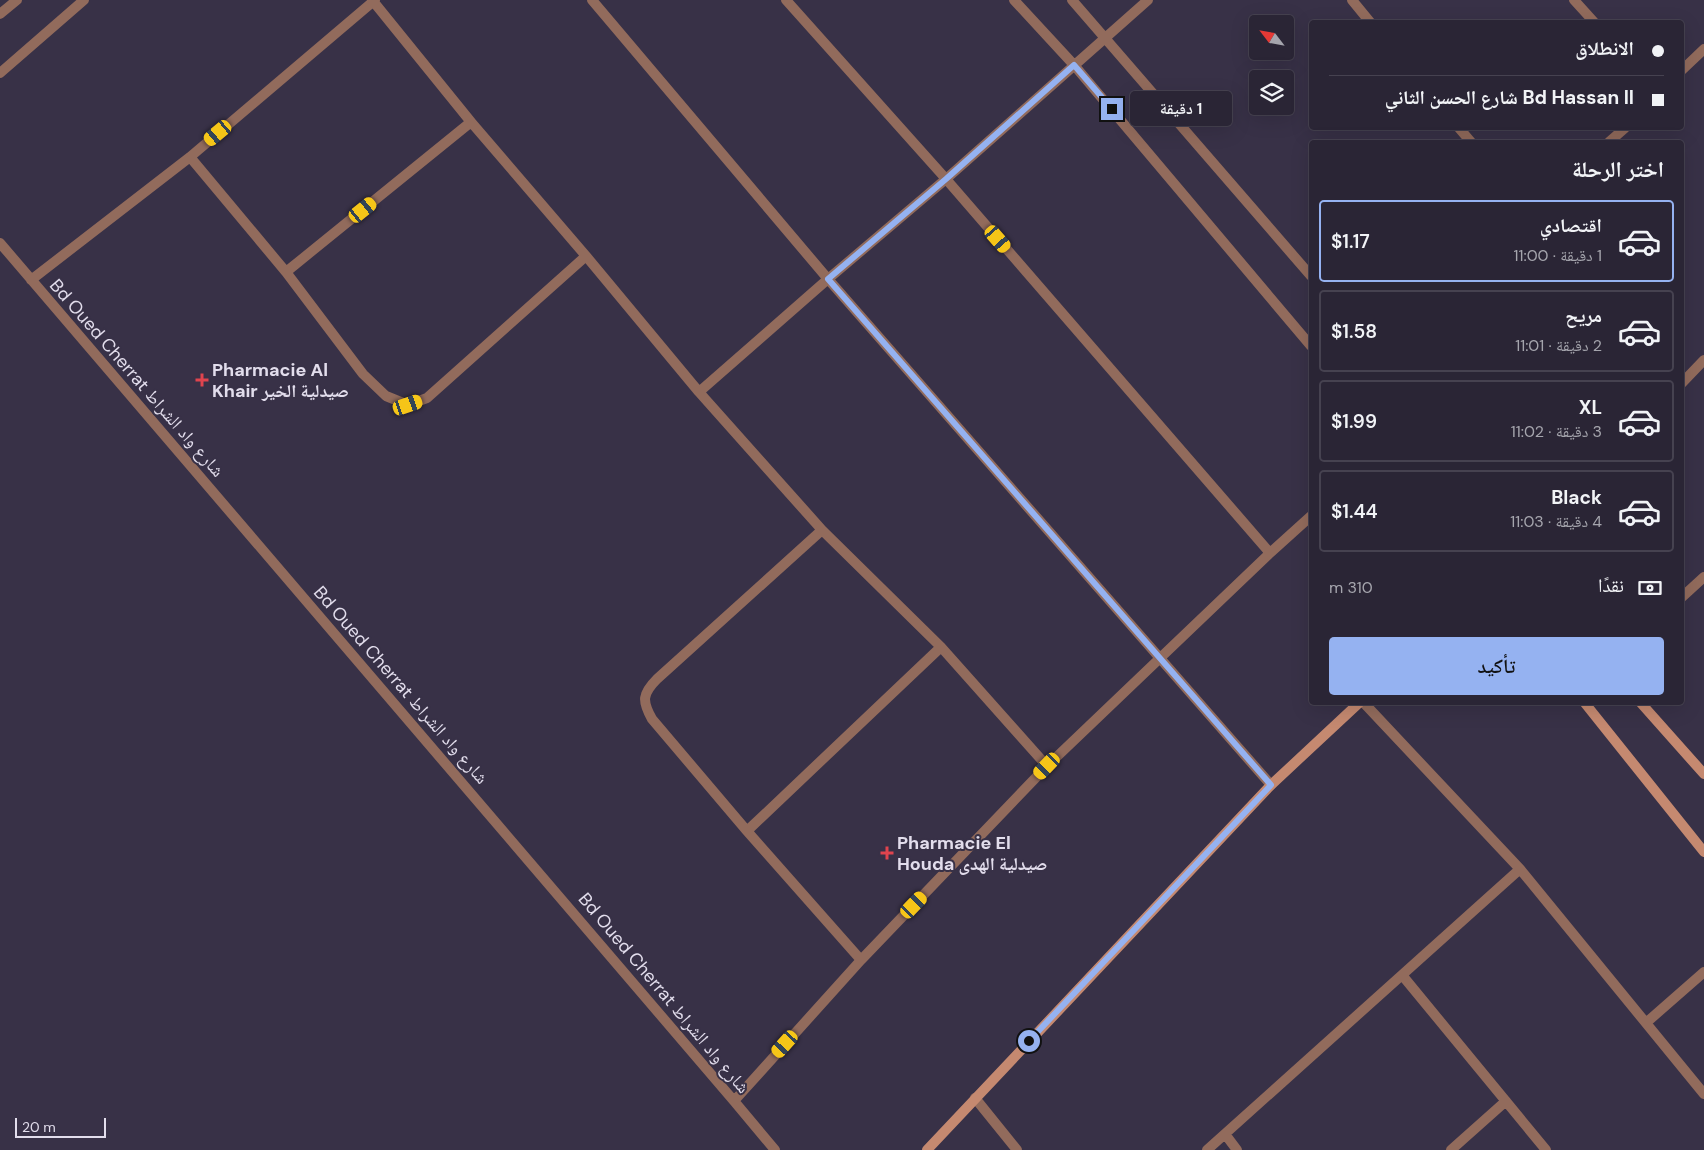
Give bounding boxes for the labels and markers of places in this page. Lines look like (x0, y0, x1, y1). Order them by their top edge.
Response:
place label: Pharmacie Al Khair صيدلية الخير (212, 358, 349, 403)
marker: Pharmacie Al Khair صيدلية الخير (196, 374, 208, 386)
place label: Pharmacie El Houda صيدلية الهدى (897, 831, 1047, 876)
marker: Pharmacie El Houda صيدلية الهدى (881, 847, 893, 859)

